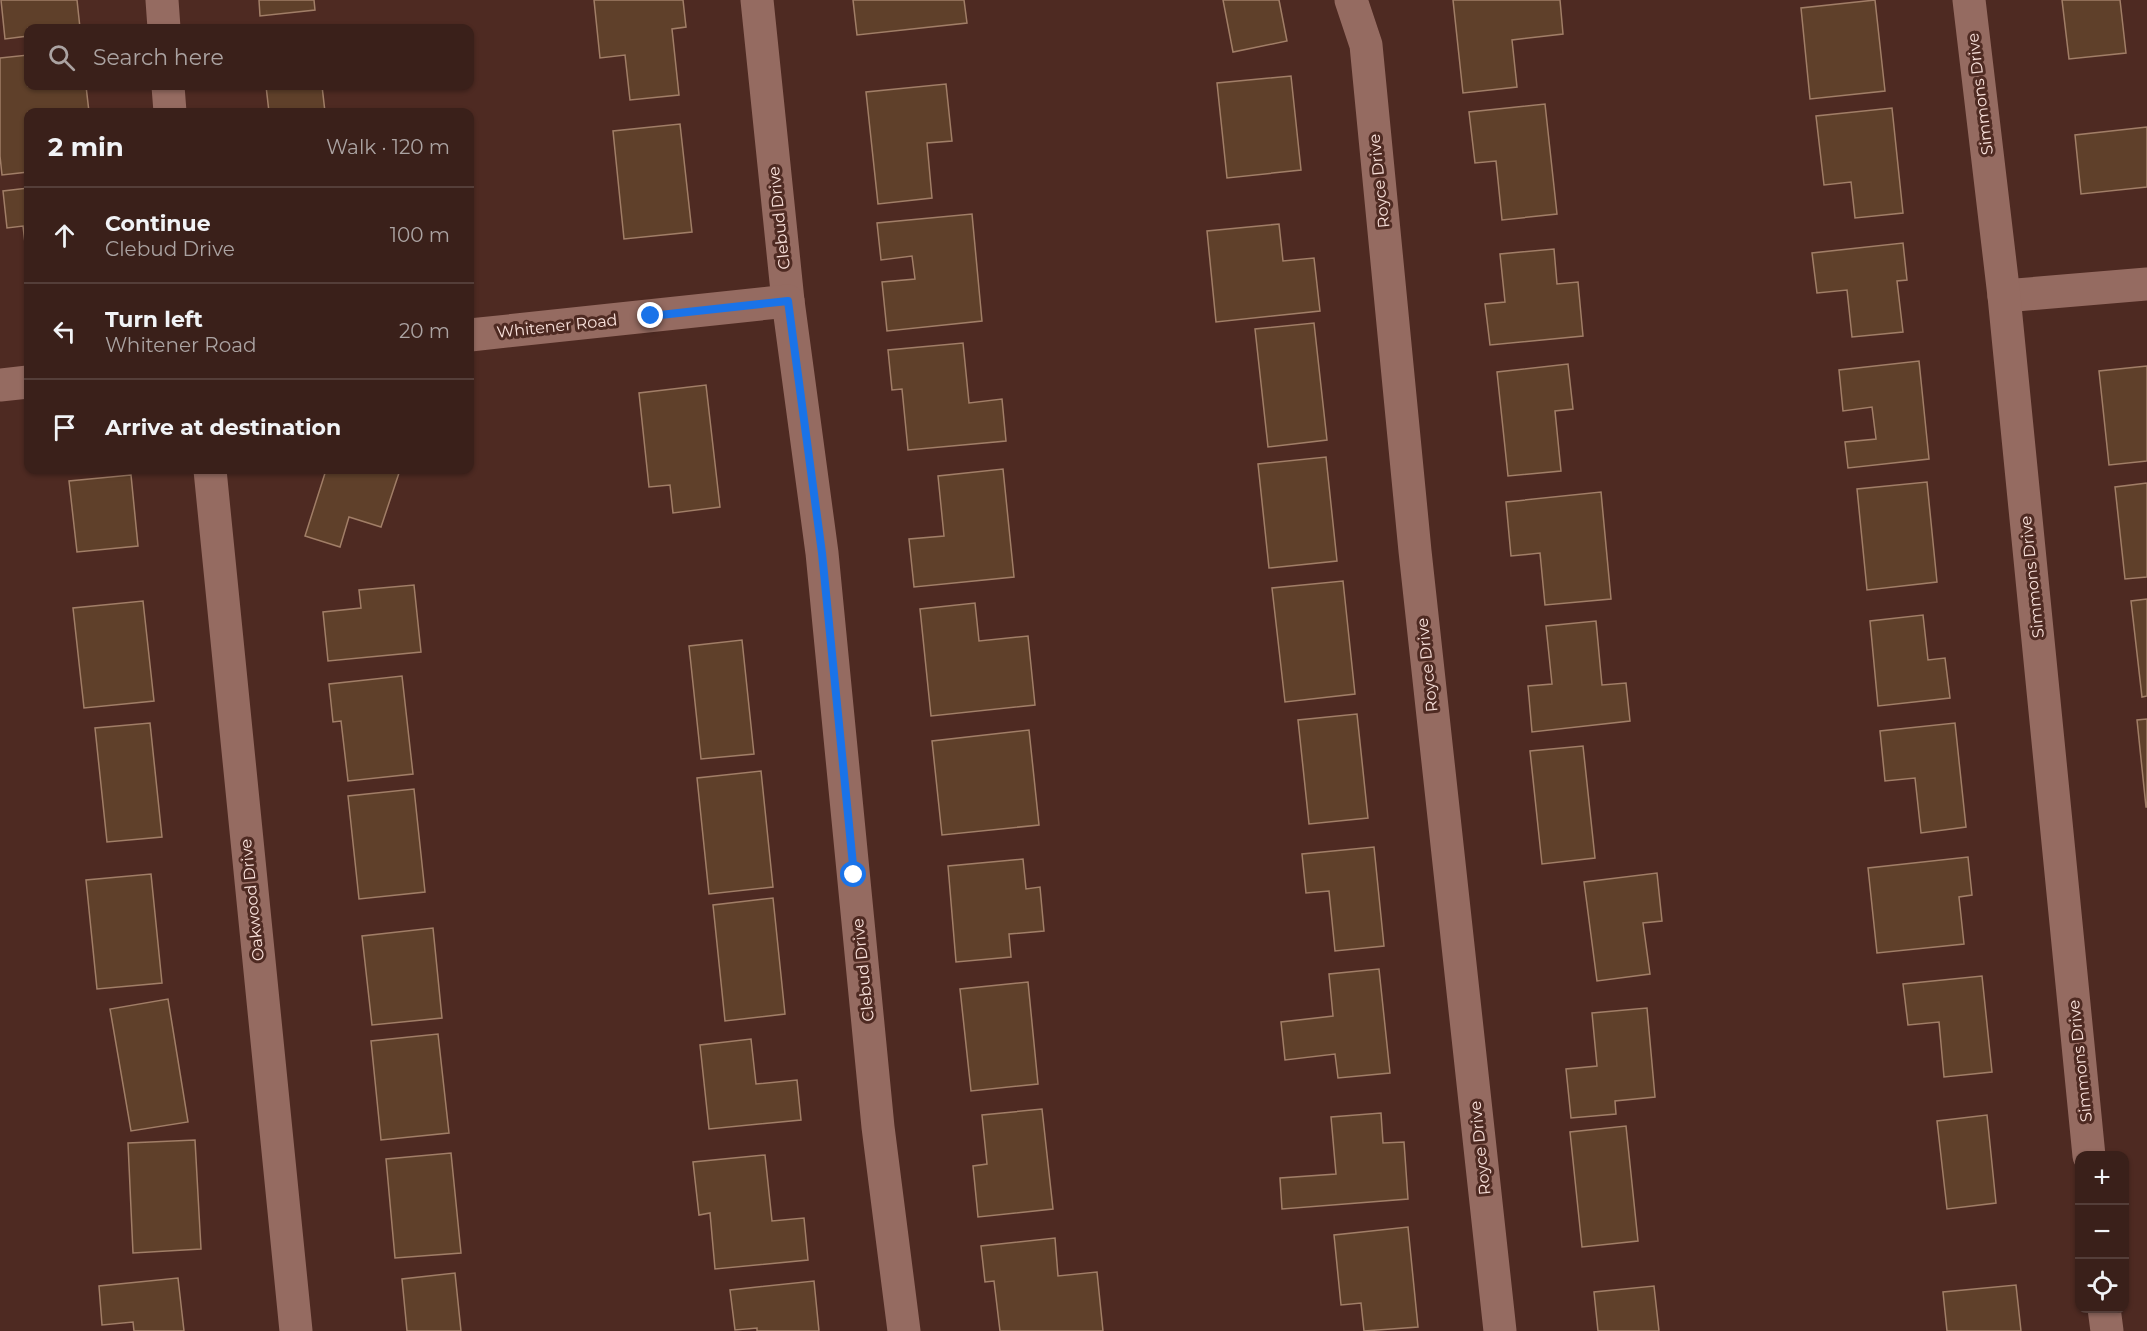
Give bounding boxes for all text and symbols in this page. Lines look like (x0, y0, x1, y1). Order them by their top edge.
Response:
search box (24, 24, 474, 90)
street label: Simmons Drive (1963, 32, 1997, 156)
icon: search (45, 41, 78, 74)
text: Search here (93, 44, 224, 71)
text: 2 min (48, 131, 124, 163)
street label: Royce Drive (1365, 133, 1393, 229)
text: Walk · 120 m (326, 135, 450, 159)
street label: Clebud Drive (764, 165, 794, 271)
text: Continue (105, 210, 211, 237)
icon: ahead (48, 219, 81, 252)
text: 100 m (390, 223, 450, 247)
text: Clebud Drive (105, 237, 235, 261)
route end (637, 302, 663, 328)
text: Turn left (105, 306, 203, 333)
street label: Whitener Road (496, 310, 618, 342)
icon: left (48, 315, 81, 348)
text: 20 m (399, 319, 450, 343)
text: Whitener Road (105, 333, 257, 357)
icon: arrive (48, 411, 81, 444)
text: Arrive at destination (105, 414, 341, 441)
street label: Simmons Drive (2016, 515, 2048, 639)
street label: Royce Drive (1413, 617, 1441, 713)
street label: Oakwood Drive (236, 838, 268, 962)
route start (840, 861, 866, 887)
street label: Clebud Drive (848, 917, 878, 1023)
street label: Simmons Drive (2064, 999, 2096, 1123)
street label: Royce Drive (1466, 1100, 1494, 1196)
map controls (2075, 1151, 2129, 1313)
button: + (2075, 1151, 2129, 1205)
button: − (2075, 1205, 2129, 1259)
button: locate (2075, 1259, 2129, 1313)

